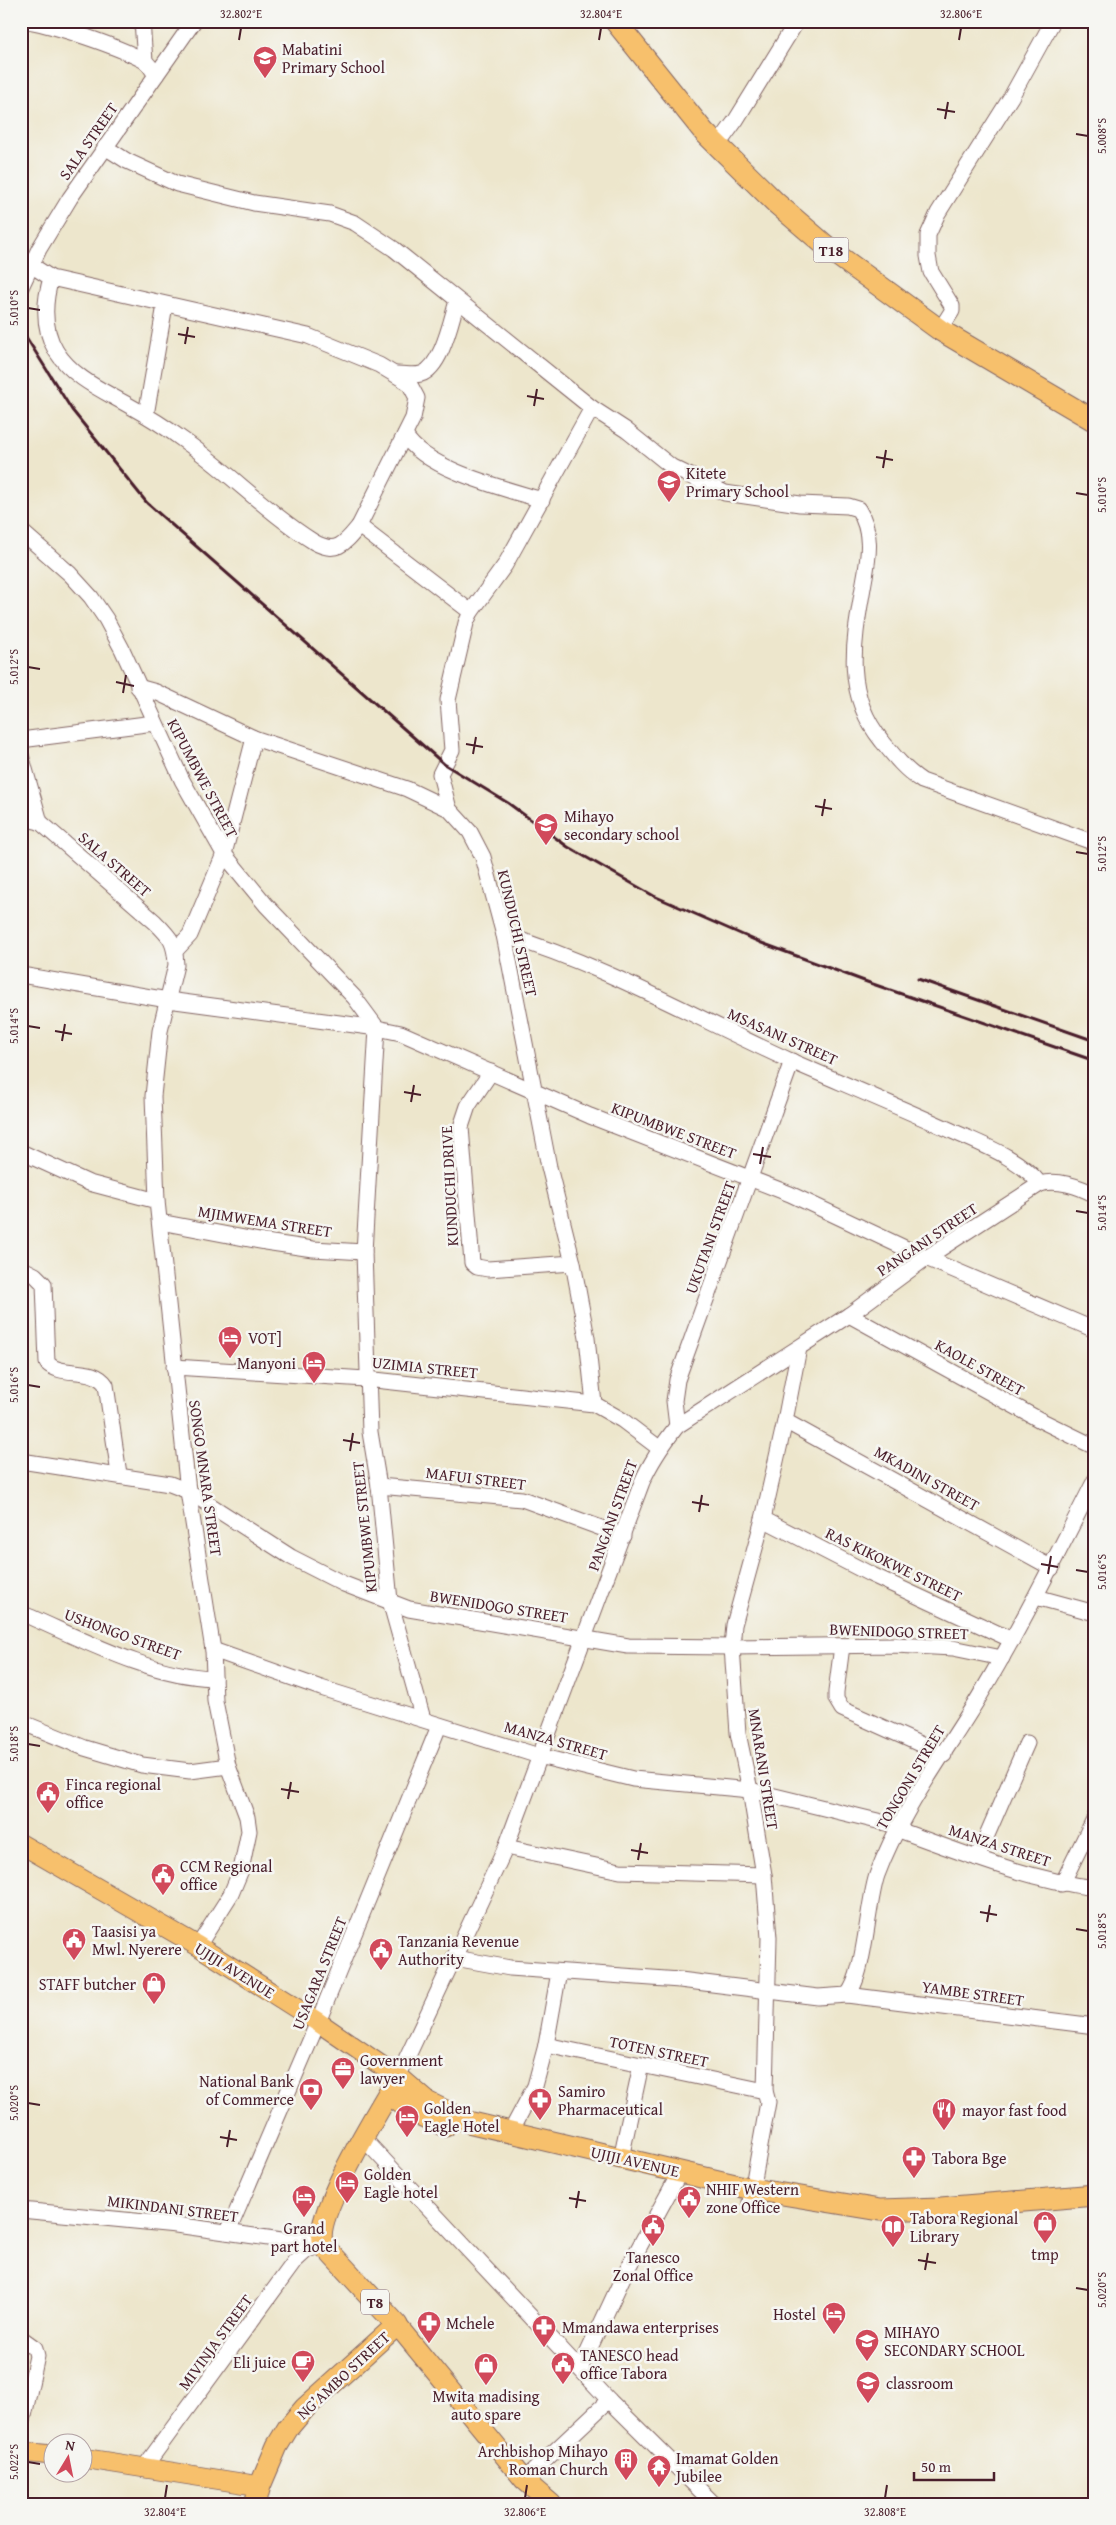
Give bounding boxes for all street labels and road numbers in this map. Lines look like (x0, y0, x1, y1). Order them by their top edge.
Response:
street label: SALA STREET (52, 97, 124, 185)
road number: T18 (814, 238, 848, 262)
street label: KIPUMBWE STREET (161, 714, 245, 842)
street label: SALA STREET (73, 826, 157, 902)
street label: KUNDUCHI STREET (492, 867, 544, 999)
street label: MSASANI STREET (724, 1001, 842, 1071)
street label: KIPUMBWE STREET (608, 1095, 740, 1165)
street label: KUNDUCHI DRIVE (434, 1125, 464, 1247)
street label: UKUTANI STREET (678, 1177, 742, 1297)
street label: PANGANI STREET (872, 1196, 982, 1282)
street label: MJIMWEMA STREET (196, 1199, 334, 1243)
street label: KAOLE STREET (931, 1332, 1029, 1402)
street label: UZIMIA STREET (371, 1350, 479, 1384)
street label: SONGO MNARA STREET (183, 1398, 229, 1558)
street label: MKADINI STREET (870, 1439, 984, 1517)
street label: PANGANI STREET (581, 1456, 643, 1574)
street label: KIPUMBWE STREET (345, 1460, 383, 1594)
street label: MAFUI STREET (425, 1460, 527, 1496)
street label: RAS KIKOKWE STREET (822, 1521, 966, 1608)
street label: BWENIDOGO STREET (428, 1583, 570, 1629)
street label: USHONGO STREET (61, 1602, 185, 1666)
street label: BWENIDOGO STREET (829, 1617, 969, 1645)
street label: MNARANI STREET (743, 1707, 785, 1831)
street label: MANZA STREET (502, 1714, 610, 1766)
street label: TONGONI STREET (869, 1720, 951, 1834)
street label: MANZA STREET (946, 1817, 1054, 1873)
street label: USAGARA STREET (285, 1913, 353, 2033)
street label: UJIJI AVENUE (190, 1936, 280, 2004)
street label: YAMBE STREET (920, 1974, 1026, 2012)
street label: TOTEN STREET (607, 2029, 711, 2073)
street label: UJIJI AVENUE (588, 2139, 682, 2183)
street label: MIKINDANI STREET (106, 2188, 240, 2228)
street label: MIVINJA STREET (172, 2289, 258, 2395)
road number: T8 (361, 2290, 389, 2314)
street label: NG’AMBO STREET (291, 2325, 395, 2425)

